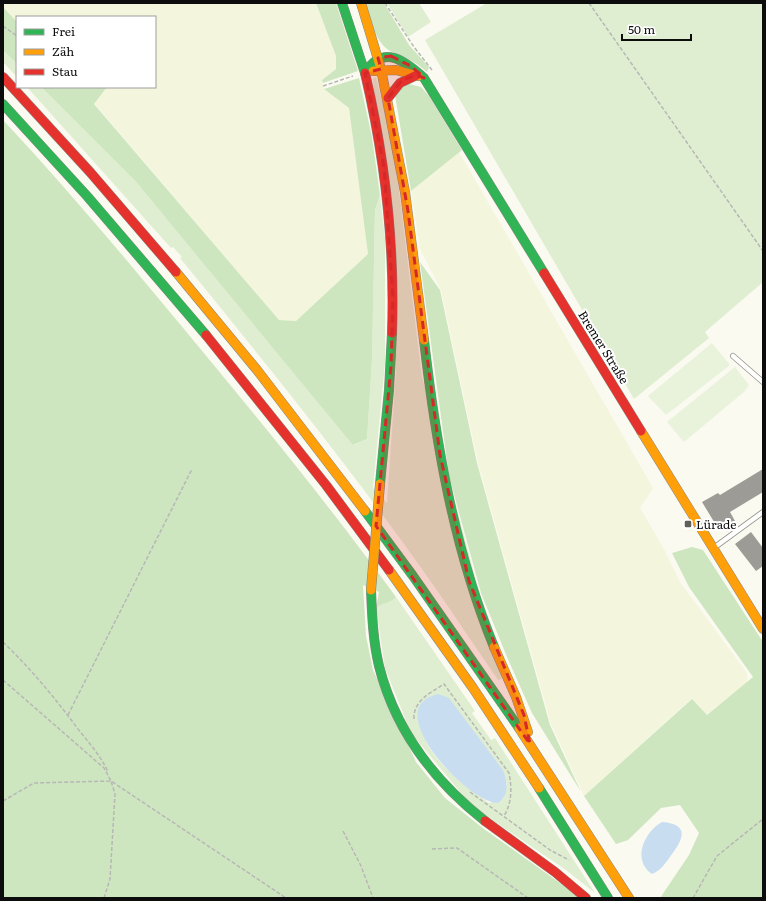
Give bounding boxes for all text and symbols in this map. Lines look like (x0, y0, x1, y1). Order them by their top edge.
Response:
legend (16, 16, 156, 88)
scale bar (622, 16, 691, 42)
text: 50 m (628, 20, 655, 38)
text: Frei (52, 22, 75, 40)
text: Zäh (52, 42, 74, 60)
text: Stau (52, 62, 78, 80)
street label: Bremer Straße (574, 307, 634, 387)
place label: Lürade (696, 515, 737, 533)
marker: Lürade (683, 519, 693, 529)

